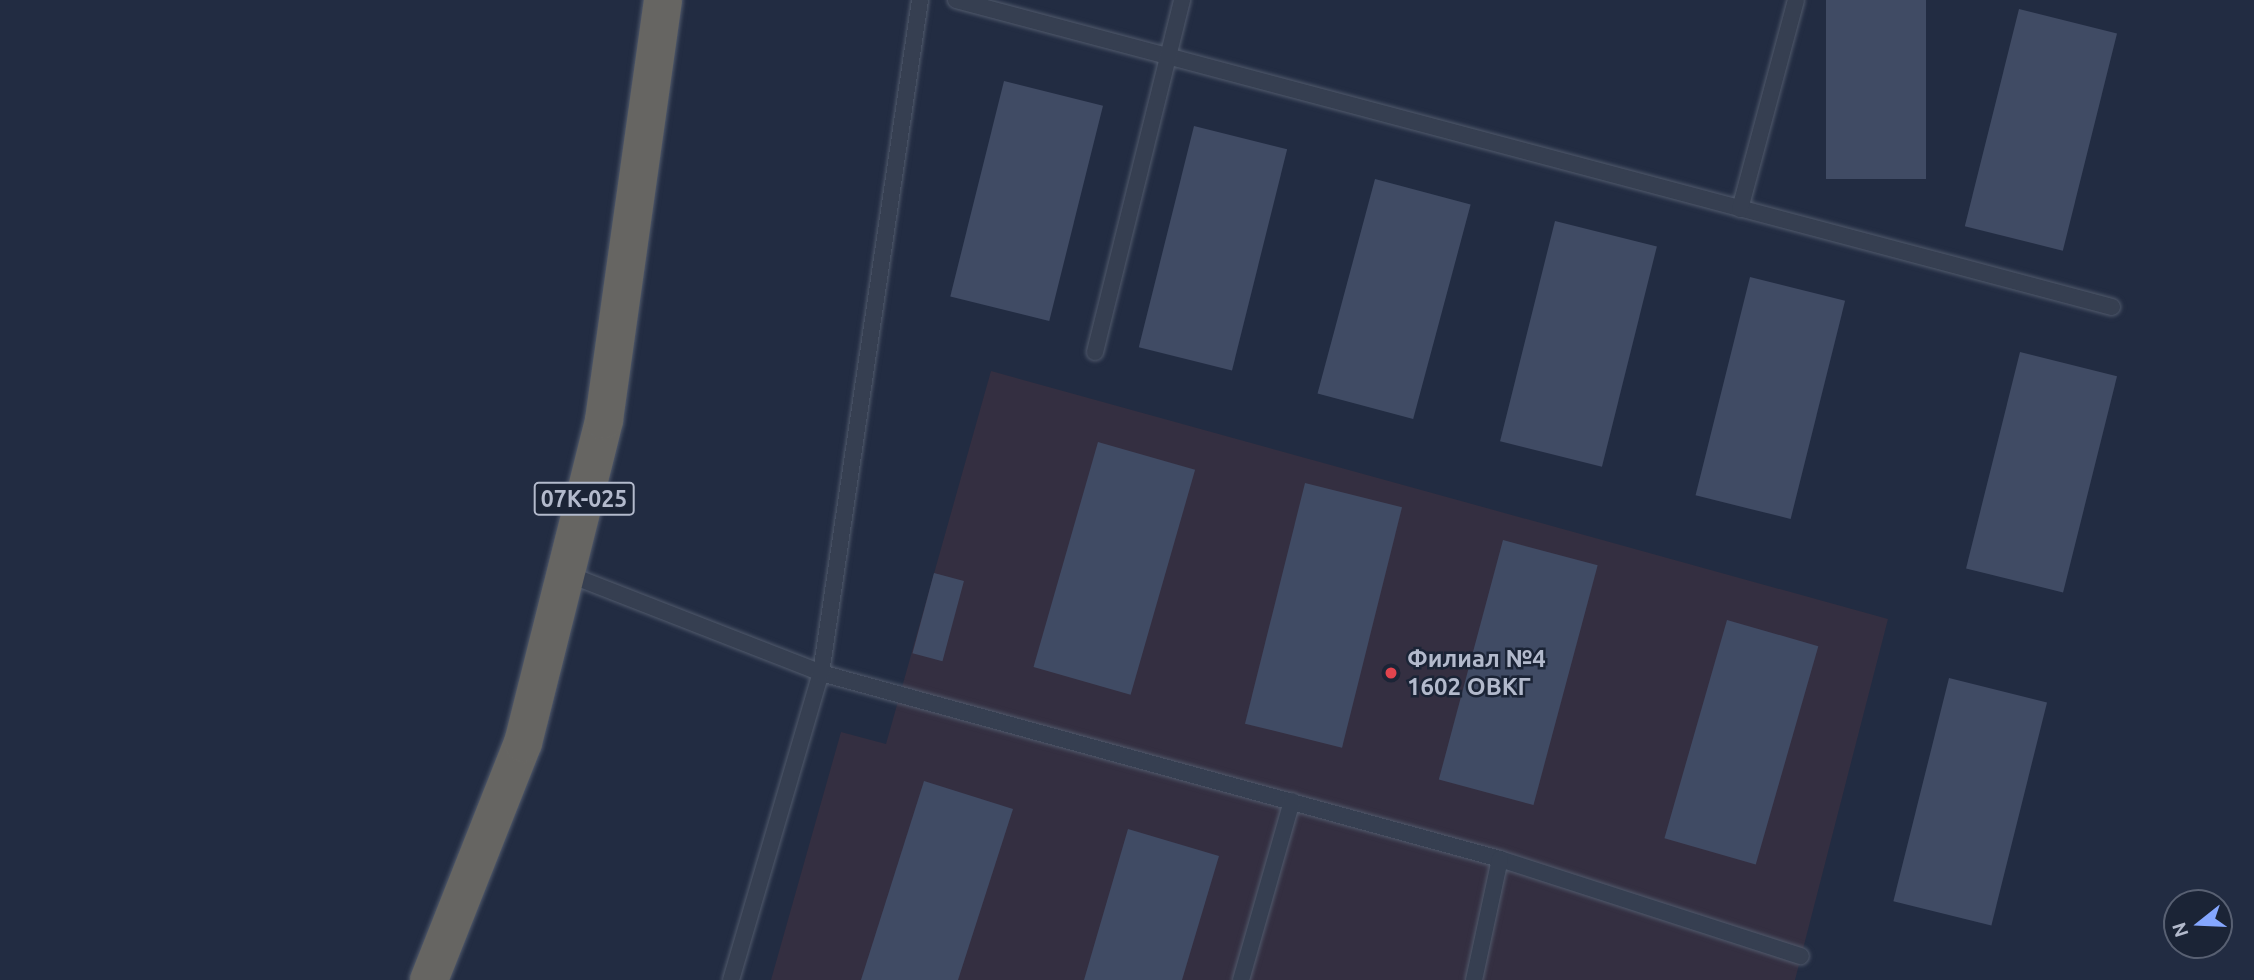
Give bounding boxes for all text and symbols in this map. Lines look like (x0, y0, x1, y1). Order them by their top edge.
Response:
road number: 07К-025 (533, 480, 635, 519)
place label: Филиал №4 1602 ОВКГ (1407, 645, 1546, 701)
marker: Филиал №4 1602 ОВКГ (1381, 663, 1401, 683)
north arrow (2163, 889, 2233, 959)
text: N (2167, 920, 2193, 940)

